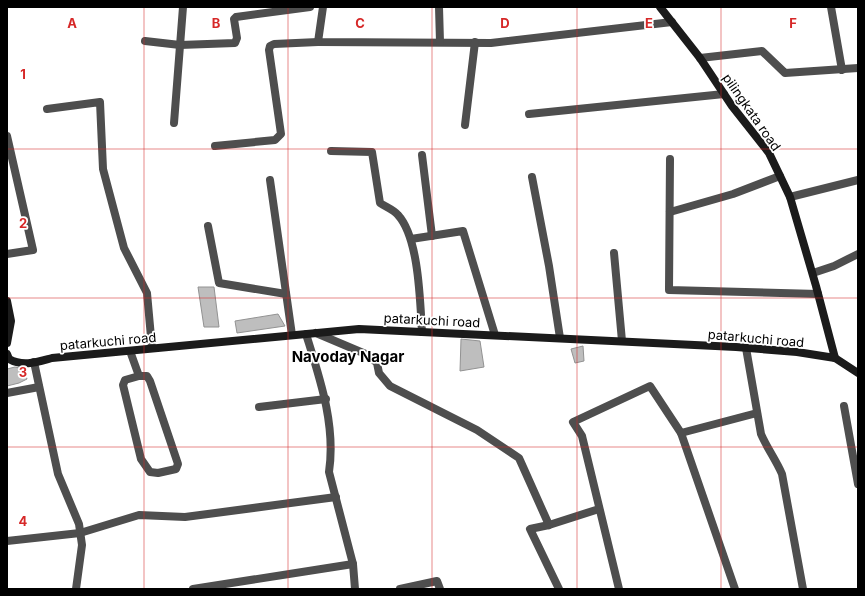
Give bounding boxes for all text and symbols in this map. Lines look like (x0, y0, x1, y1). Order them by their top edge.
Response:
text: A (67, 15, 77, 31)
text: B (212, 15, 221, 31)
text: C (355, 15, 365, 31)
text: D (500, 15, 510, 31)
text: E (645, 15, 653, 31)
text: F (789, 15, 797, 31)
text: 1 (20, 66, 26, 82)
street label: pilingkata road (719, 70, 785, 154)
text: 2 (19, 215, 27, 231)
street label: patarkuchi road (383, 309, 481, 331)
street label: patarkuchi road (707, 326, 805, 350)
street label: patarkuchi road (59, 329, 157, 353)
district label: Navoday Nagar (292, 347, 404, 366)
text: 3 (19, 364, 27, 380)
text: 4 (19, 513, 28, 529)

